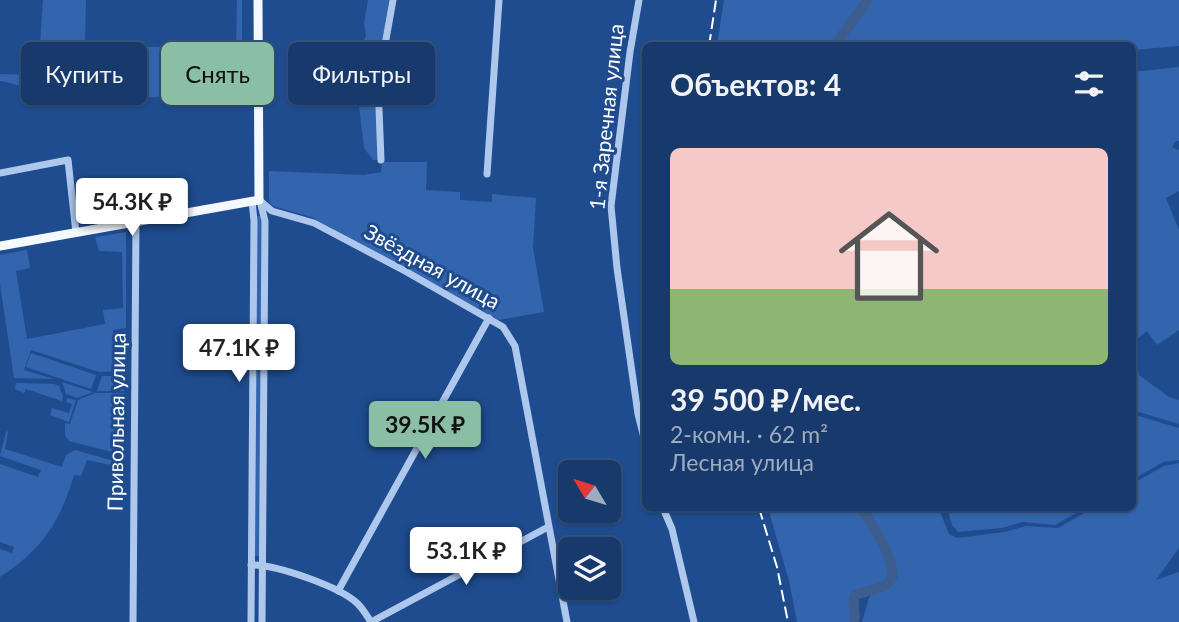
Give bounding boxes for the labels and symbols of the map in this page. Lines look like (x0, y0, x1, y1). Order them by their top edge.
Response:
street label: 1-я Заречная улица (583, 23, 628, 211)
pin: 54.3K ₽ (67, 178, 197, 238)
street label: Звёздная улица (361, 218, 505, 313)
pin: 47.1K ₽ (174, 324, 304, 384)
street label: Привольная улица (101, 332, 130, 512)
pin: 39.5K ₽ (360, 402, 490, 461)
north arrow (558, 460, 621, 523)
pin: 53.1K ₽ (401, 528, 531, 587)

